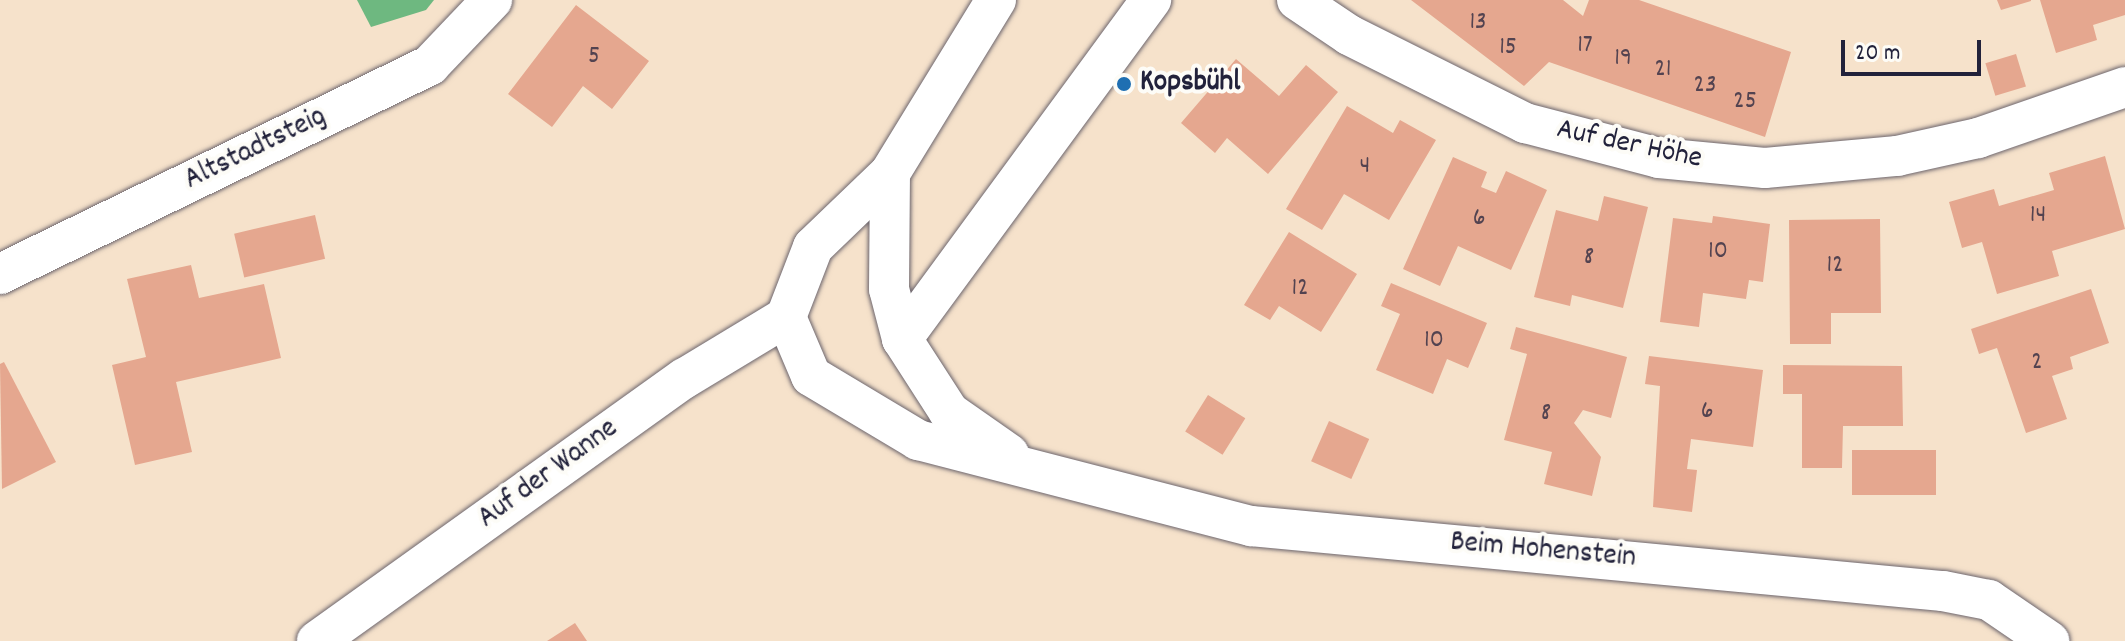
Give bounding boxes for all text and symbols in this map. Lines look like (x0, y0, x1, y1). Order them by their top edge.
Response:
house number: 13 (1469, 7, 1487, 39)
scale bar (1845, 24, 1985, 74)
house number: 17 (1577, 30, 1593, 62)
house number: 15 (1499, 32, 1517, 64)
text: 20 m (1855, 37, 1901, 71)
house number: 5 (588, 41, 600, 73)
house number: 19 (1614, 43, 1632, 75)
house number: 21 (1654, 54, 1672, 86)
place label: Kopsbühl (1140, 66, 1240, 102)
house number: 23 (1694, 70, 1716, 102)
marker: Kopsbühl (1115, 75, 1133, 93)
house number: 25 (1733, 86, 1757, 118)
street label: Altstadtsteig (179, 100, 333, 200)
street label: Auf der Höhe (1553, 113, 1705, 179)
house number: 4 (1360, 151, 1370, 183)
house number: 14 (2030, 200, 2046, 232)
house number: 6 (1473, 203, 1485, 235)
house number: 10 (1708, 236, 1728, 268)
house number: 8 (1584, 242, 1594, 274)
house number: 12 (1826, 250, 1844, 282)
house number: 12 (1291, 273, 1309, 305)
house number: 10 (1424, 325, 1444, 357)
house number: 2 (2031, 347, 2043, 379)
house number: 6 (1701, 396, 1713, 428)
house number: 8 (1541, 398, 1551, 430)
street label: Auf der Wanne (472, 412, 626, 538)
street label: Beim Hohenstein (1449, 526, 1637, 578)

